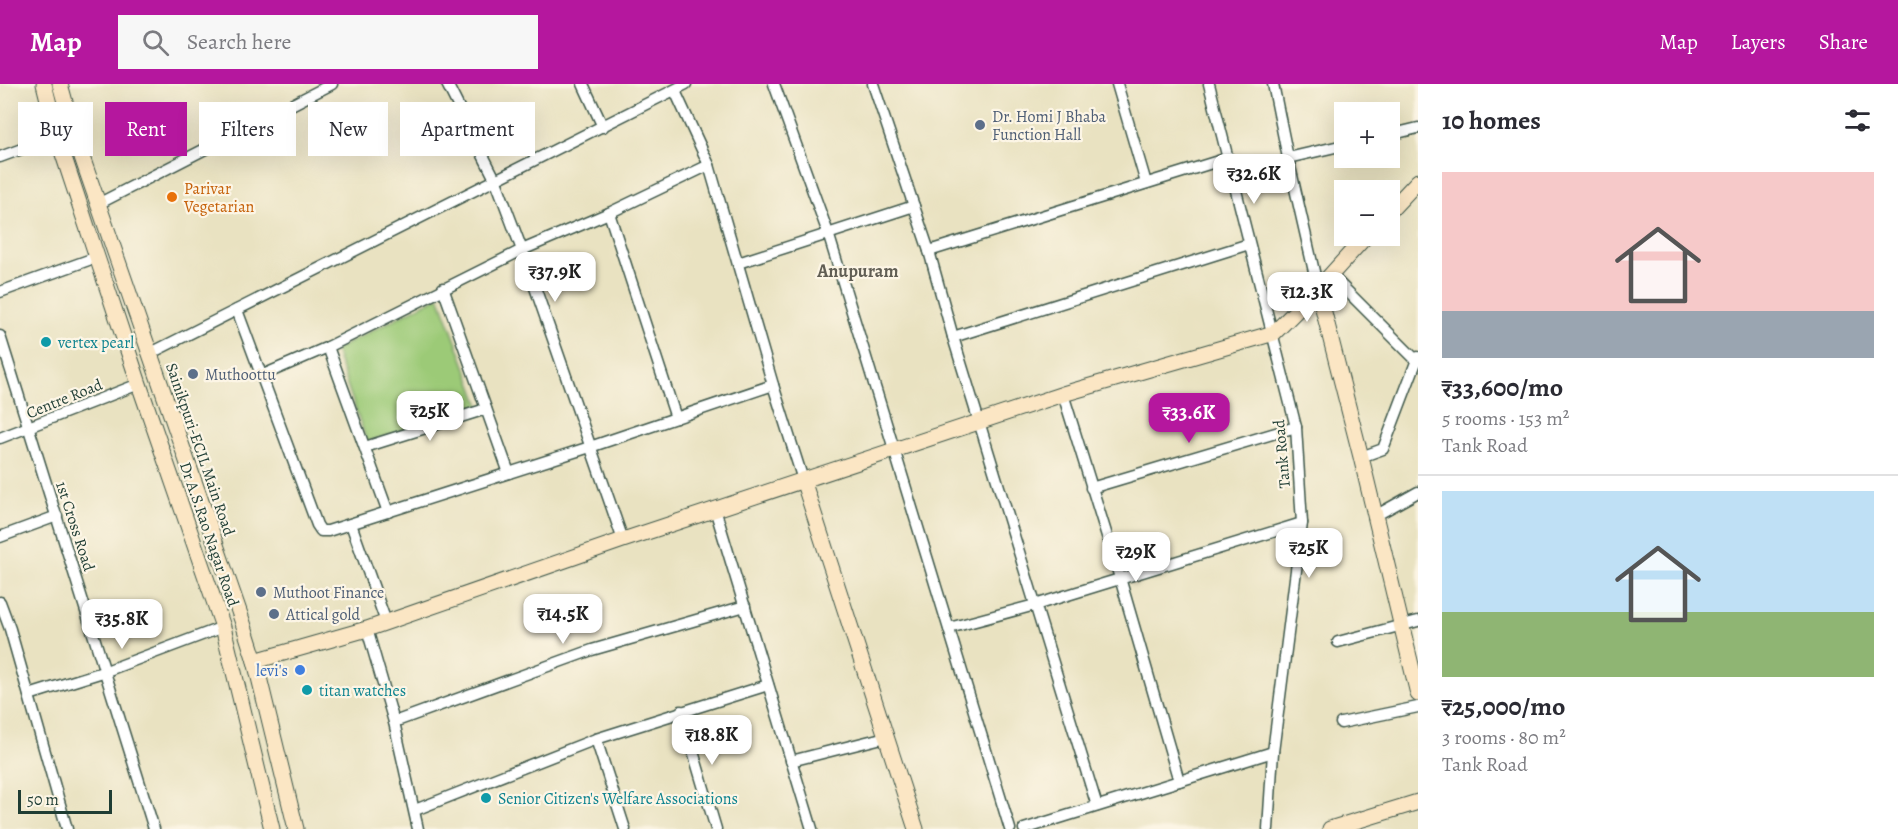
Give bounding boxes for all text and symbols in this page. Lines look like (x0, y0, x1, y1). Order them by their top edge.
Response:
search box (118, 15, 538, 69)
text: Map (30, 23, 82, 61)
icon: search (139, 26, 172, 59)
text: Search here (187, 27, 291, 57)
text: Map (1659, 28, 1698, 56)
text: Layers (1731, 28, 1786, 56)
text: Share (1819, 28, 1868, 56)
chip: Buy (18, 102, 93, 156)
chip: Rent (105, 102, 187, 156)
chip: Filters (199, 102, 296, 156)
chip: New (308, 102, 388, 156)
chip: Apartment (400, 102, 535, 156)
map controls (1334, 102, 1400, 246)
button: + (1334, 102, 1400, 168)
text: 10 homes (1442, 103, 1541, 138)
icon: filters (1841, 104, 1874, 137)
place label: Dr. Homi J Bhaba Function Hall (992, 106, 1107, 146)
marker: Dr. Homi J Bhaba Function Hall (973, 118, 987, 132)
pin: ₹32.6K (1205, 154, 1303, 205)
text: ₹32.6K (1227, 160, 1281, 187)
place label: Parivar Vegetarian (183, 178, 255, 218)
button: − (1334, 180, 1400, 246)
marker: Parivar Vegetarian (165, 190, 179, 204)
icon: home (1604, 211, 1712, 319)
pin: ₹37.9K (506, 252, 604, 303)
text: ₹37.9K (529, 258, 581, 285)
district label: Anupuram (816, 259, 899, 283)
pin: ₹12.3K (1258, 272, 1356, 323)
text: ₹12.3K (1281, 278, 1333, 305)
place label: vertex pearl (57, 332, 134, 354)
marker: vertex pearl (39, 335, 53, 349)
street label: Sainikpuri-ECIL Main Road (160, 360, 240, 539)
place label: Muthoottu (205, 364, 276, 386)
marker: Muthoottu (186, 367, 200, 381)
text: ₹33,600/mo (1442, 370, 1563, 405)
street label: Centre Road (23, 373, 106, 424)
pin: ₹25K (394, 391, 466, 442)
pin: ₹33.6K (1140, 393, 1238, 444)
text: ₹25K (411, 397, 449, 424)
text: ₹33.6K (1163, 399, 1215, 426)
text: 5 rooms · 153 m² (1442, 405, 1569, 432)
street label: Tank Road (1268, 418, 1296, 489)
text: Tank Road (1442, 432, 1528, 459)
street label: Dr A.S.Rao Nagar Road (174, 459, 244, 610)
street label: 1st Cross Road (50, 479, 100, 574)
pin: ₹25K (1273, 528, 1345, 579)
icon: home (1604, 530, 1712, 638)
pin: ₹29K (1100, 532, 1172, 583)
text: ₹25K (1290, 534, 1328, 561)
text: ₹29K (1116, 538, 1156, 565)
place label: Muthoot Finance (273, 582, 384, 604)
marker: Muthoot Finance (254, 585, 268, 599)
pin: ₹14.5K (514, 594, 612, 645)
pin: ₹35.8K (73, 599, 171, 650)
text: ₹14.5K (537, 600, 589, 627)
place label: Attical gold (285, 604, 360, 626)
text: ₹35.8K (96, 605, 148, 632)
marker: Attical gold (267, 607, 281, 621)
place label: levi's (256, 660, 288, 682)
marker: levi's (293, 663, 307, 677)
place label: titan watches (319, 680, 406, 702)
marker: titan watches (300, 683, 314, 697)
text: ₹25,000/mo (1442, 689, 1565, 724)
pin: ₹18.8K (663, 715, 761, 766)
text: ₹18.8K (686, 721, 738, 748)
text: 3 rooms · 80 m² (1442, 724, 1566, 751)
text: Tank Road (1442, 751, 1528, 778)
scale bar (18, 787, 112, 814)
place label: Senior Citizen's Welfare Associations (498, 788, 738, 810)
text: 50 m (27, 789, 59, 811)
marker: Senior Citizen's Welfare Associations (479, 791, 493, 805)

